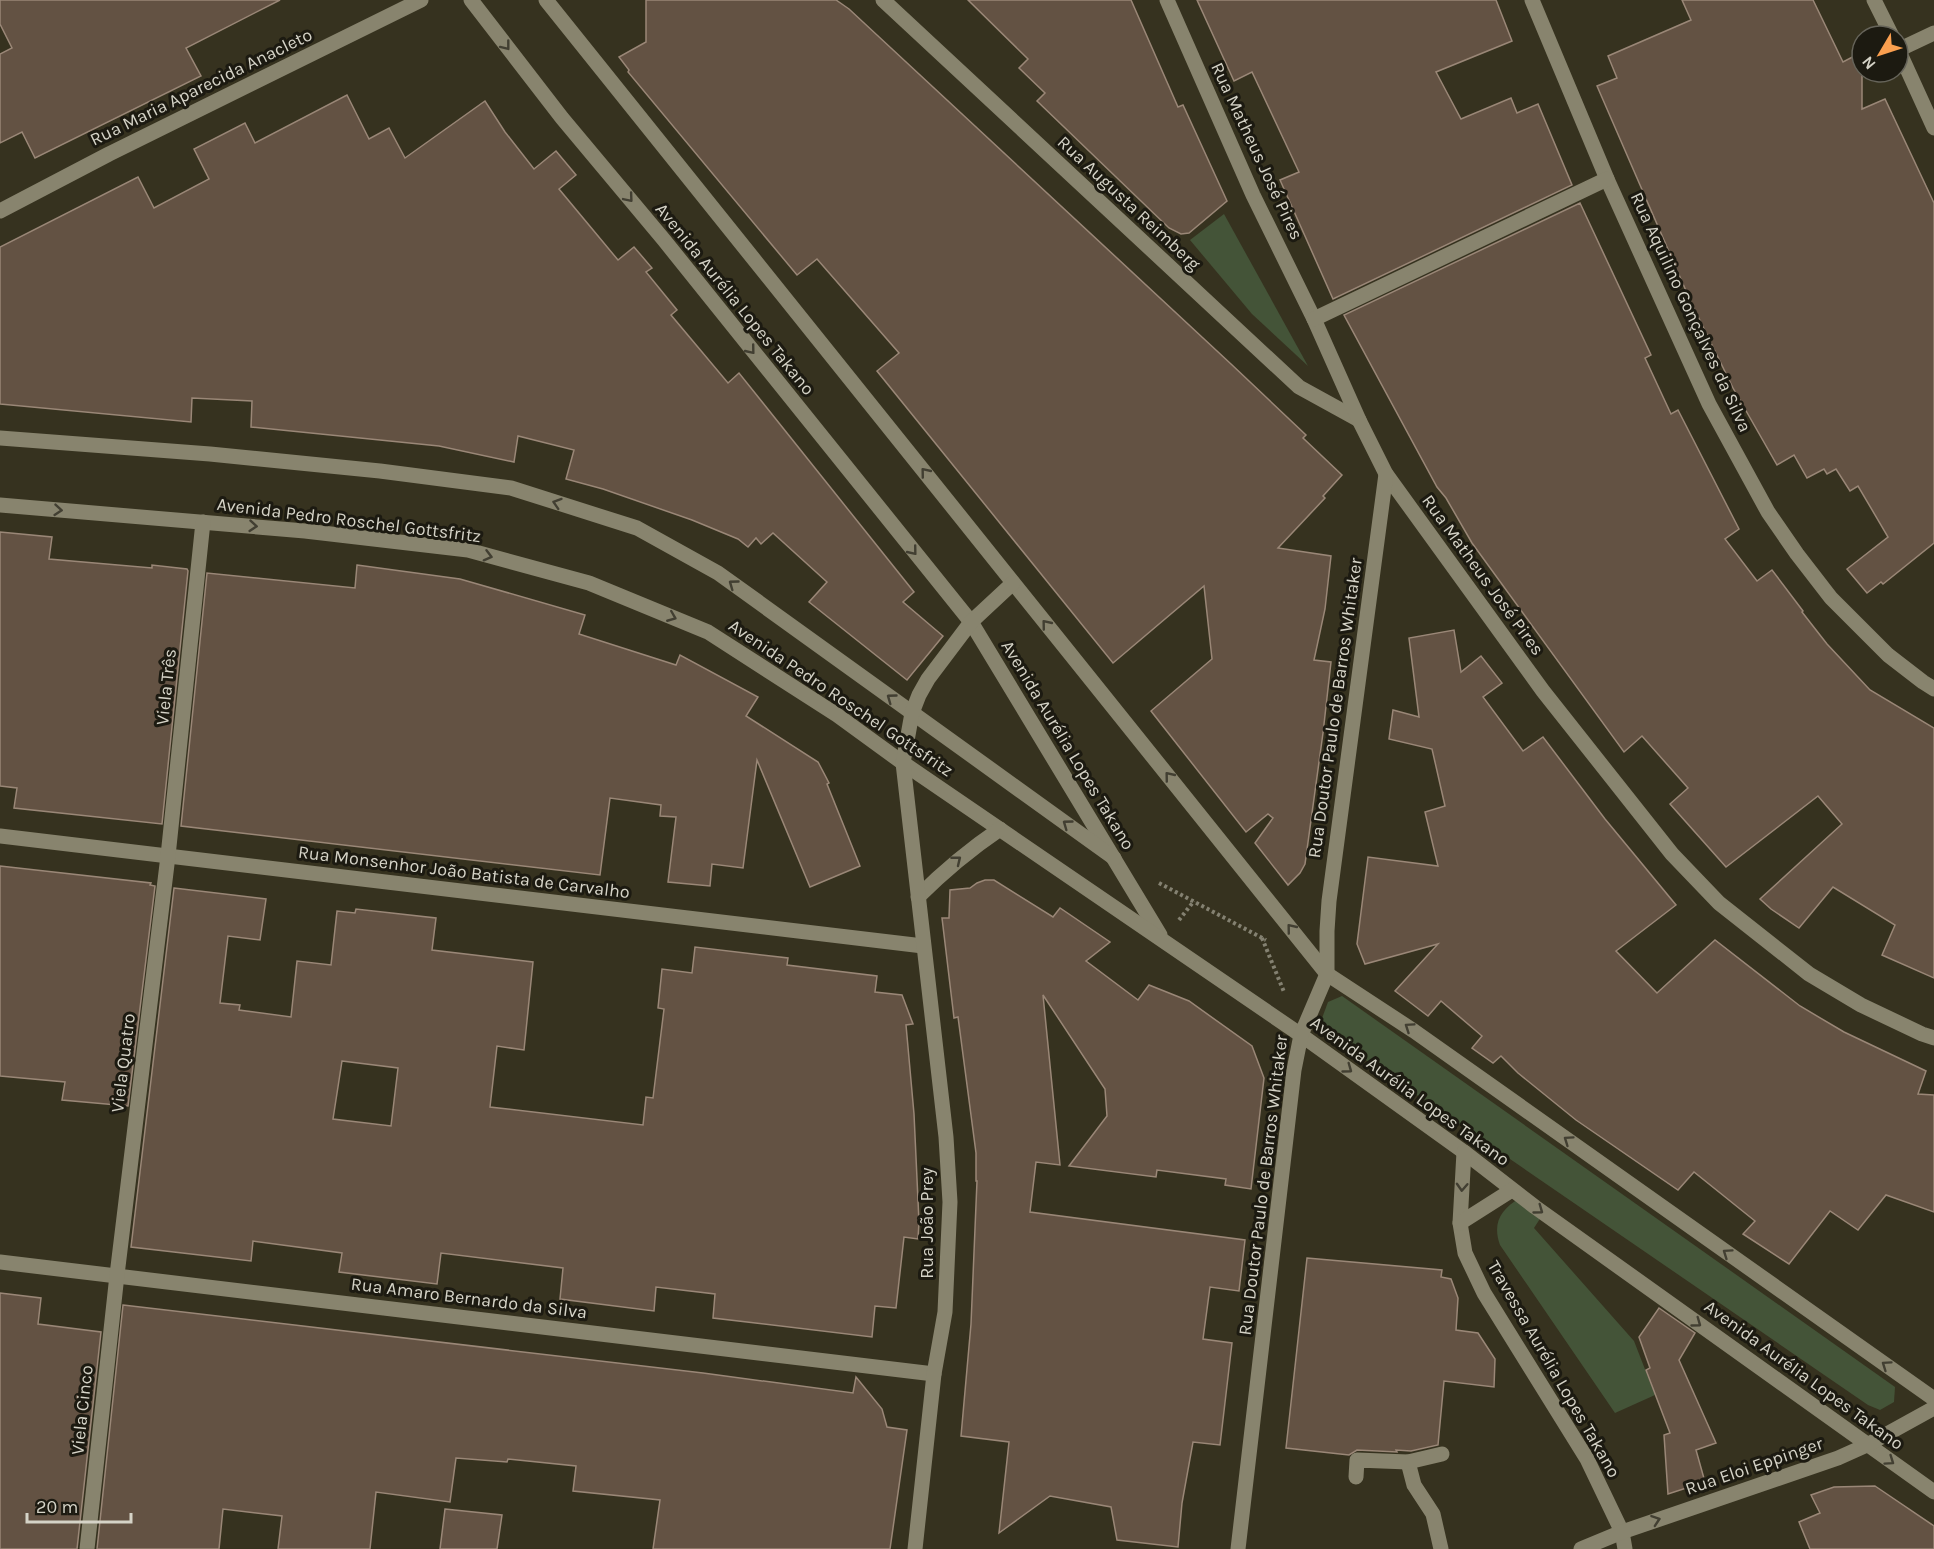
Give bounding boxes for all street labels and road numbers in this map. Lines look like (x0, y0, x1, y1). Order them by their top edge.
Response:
street label: Rua Maria Aparecida Anacleto (86, 23, 316, 151)
street label: Rua Matheus José Pires (1206, 59, 1308, 243)
street label: Rua Augusta Reimberg (1053, 131, 1205, 275)
street label: Rua Aquilino Gonçalves da Silva (1626, 189, 1756, 435)
street label: Avenida Aurélia Lopes Takano (651, 199, 819, 399)
street label: Rua Matheus José Pires (1417, 490, 1549, 660)
street label: Avenida Pedro Roschel Gottsfritz (216, 493, 482, 547)
street label: Rua Doutor Paulo de Barros Whitaker (1303, 556, 1367, 859)
street label: Avenida Pedro Roschel Gottsfritz (725, 614, 957, 782)
street label: Avenida Aurélia Lopes Takano (997, 636, 1139, 854)
street label: Viela Três (151, 648, 181, 726)
street label: Rua Monsenhor João Batista de Carvalho (297, 841, 631, 903)
street label: Avenida Aurélia Lopes Takano (1306, 1011, 1514, 1171)
street label: Viela Quatro (106, 1012, 140, 1114)
street label: Rua Doutor Paulo de Barros Whitaker (1234, 1033, 1292, 1337)
street label: Rua João Prey (916, 1167, 938, 1279)
street label: Travessa Aurélia Lopes Takano (1483, 1257, 1625, 1481)
street label: Rua Amaro Bernardo da Silva (350, 1273, 588, 1323)
street label: Avenida Aurélia Lopes Takano (1700, 1295, 1908, 1455)
street label: Viela Cinco (66, 1364, 98, 1456)
street label: Rua Eloi Eppinger (1682, 1432, 1826, 1500)

